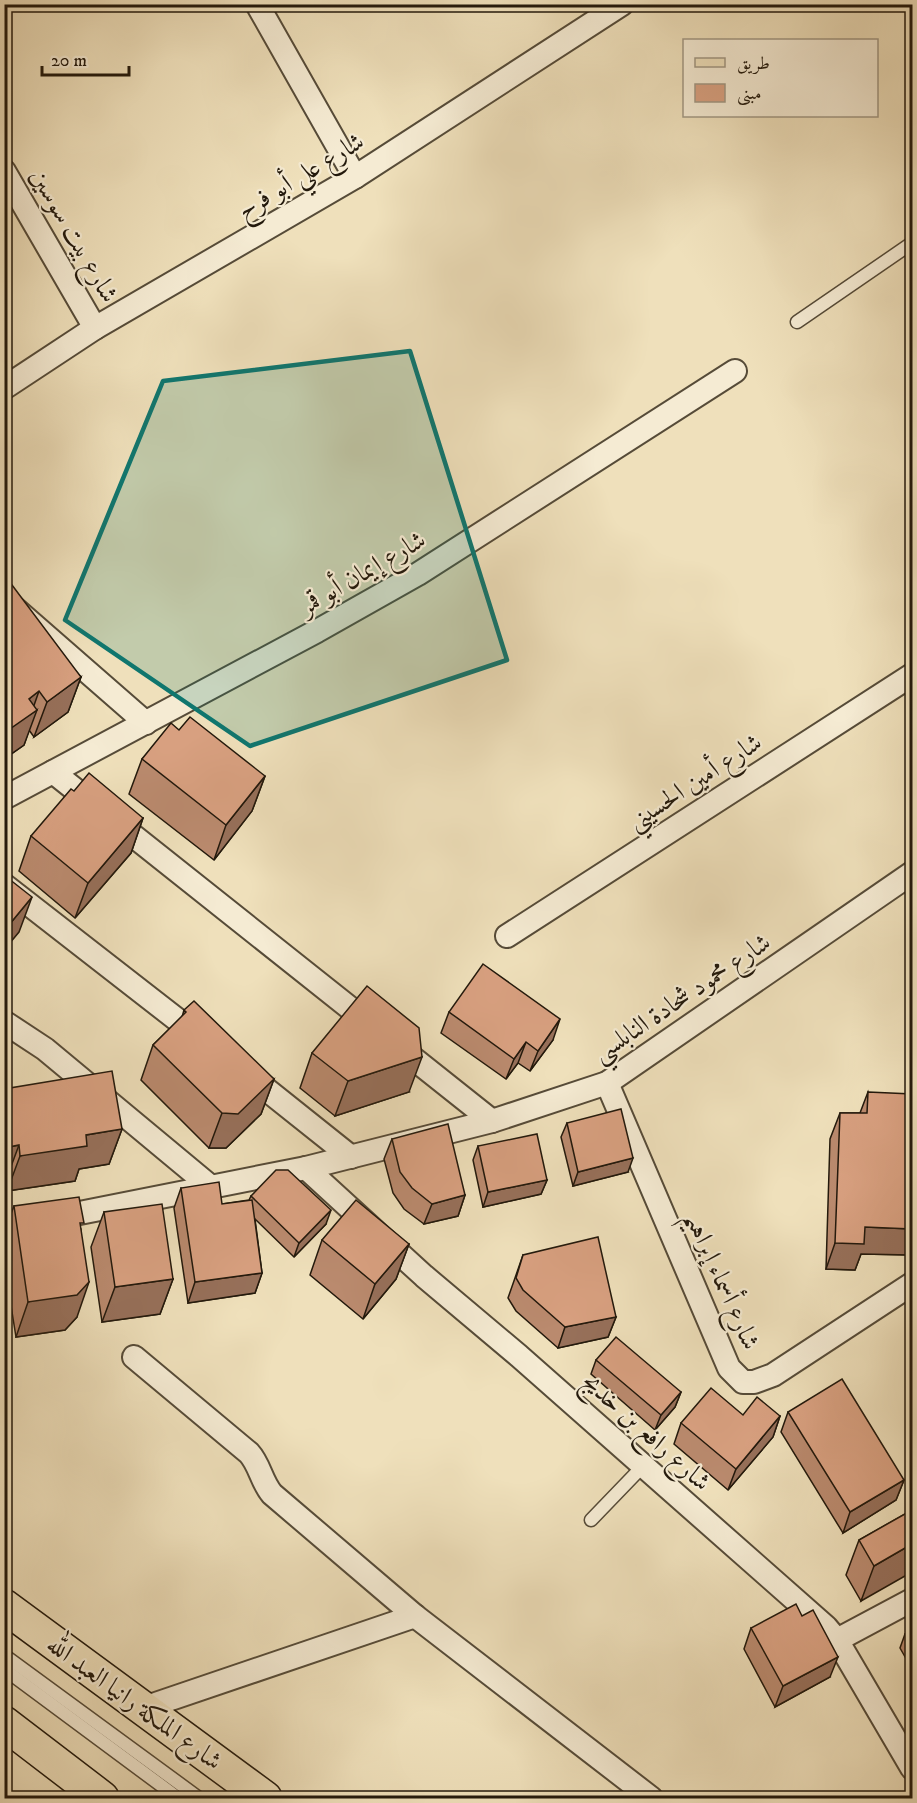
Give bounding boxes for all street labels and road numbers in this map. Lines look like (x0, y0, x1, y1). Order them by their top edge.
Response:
street label: شارع علي أبو فرح (230, 124, 374, 233)
street label: شارع بيت سوسين (18, 163, 125, 311)
street label: شارع إيمان أبو قمر (290, 522, 434, 628)
street label: شارع أمين الحسيني (620, 725, 772, 843)
street label: شارع محمود شحادة النابلسي (586, 926, 781, 1075)
street label: شارع أسماء إبراهيم (669, 1205, 769, 1358)
street label: شارع رافع بن خديج (571, 1365, 717, 1503)
street label: شارع الملكة رانيا العبد الله (37, 1624, 232, 1781)

